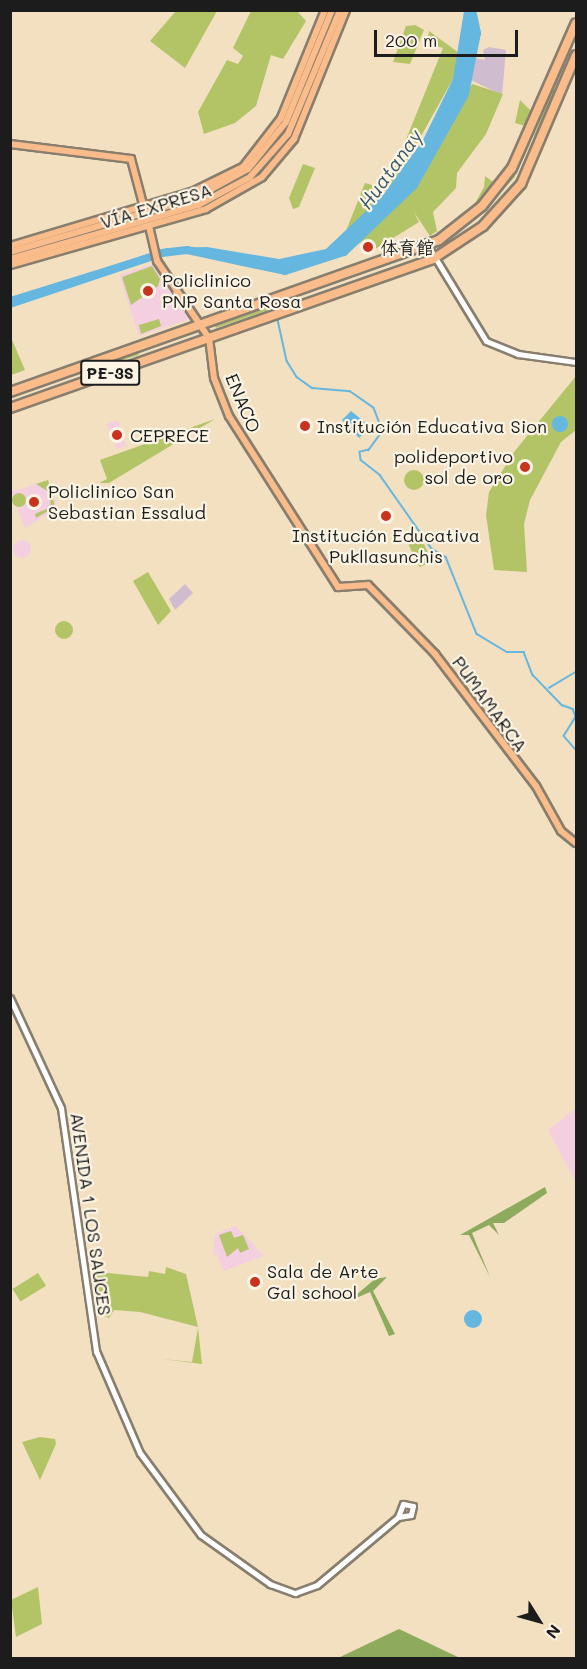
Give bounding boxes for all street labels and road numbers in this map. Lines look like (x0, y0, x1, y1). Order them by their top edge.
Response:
street label: VÍA EXPRESA (98, 179, 214, 233)
road number: PE-3S (80, 360, 140, 386)
street label: ENACO (221, 370, 265, 436)
street label: PUMAMARCA (448, 652, 532, 756)
street label: AVENIDA 1 LOS SAUCES (66, 1111, 116, 1317)

